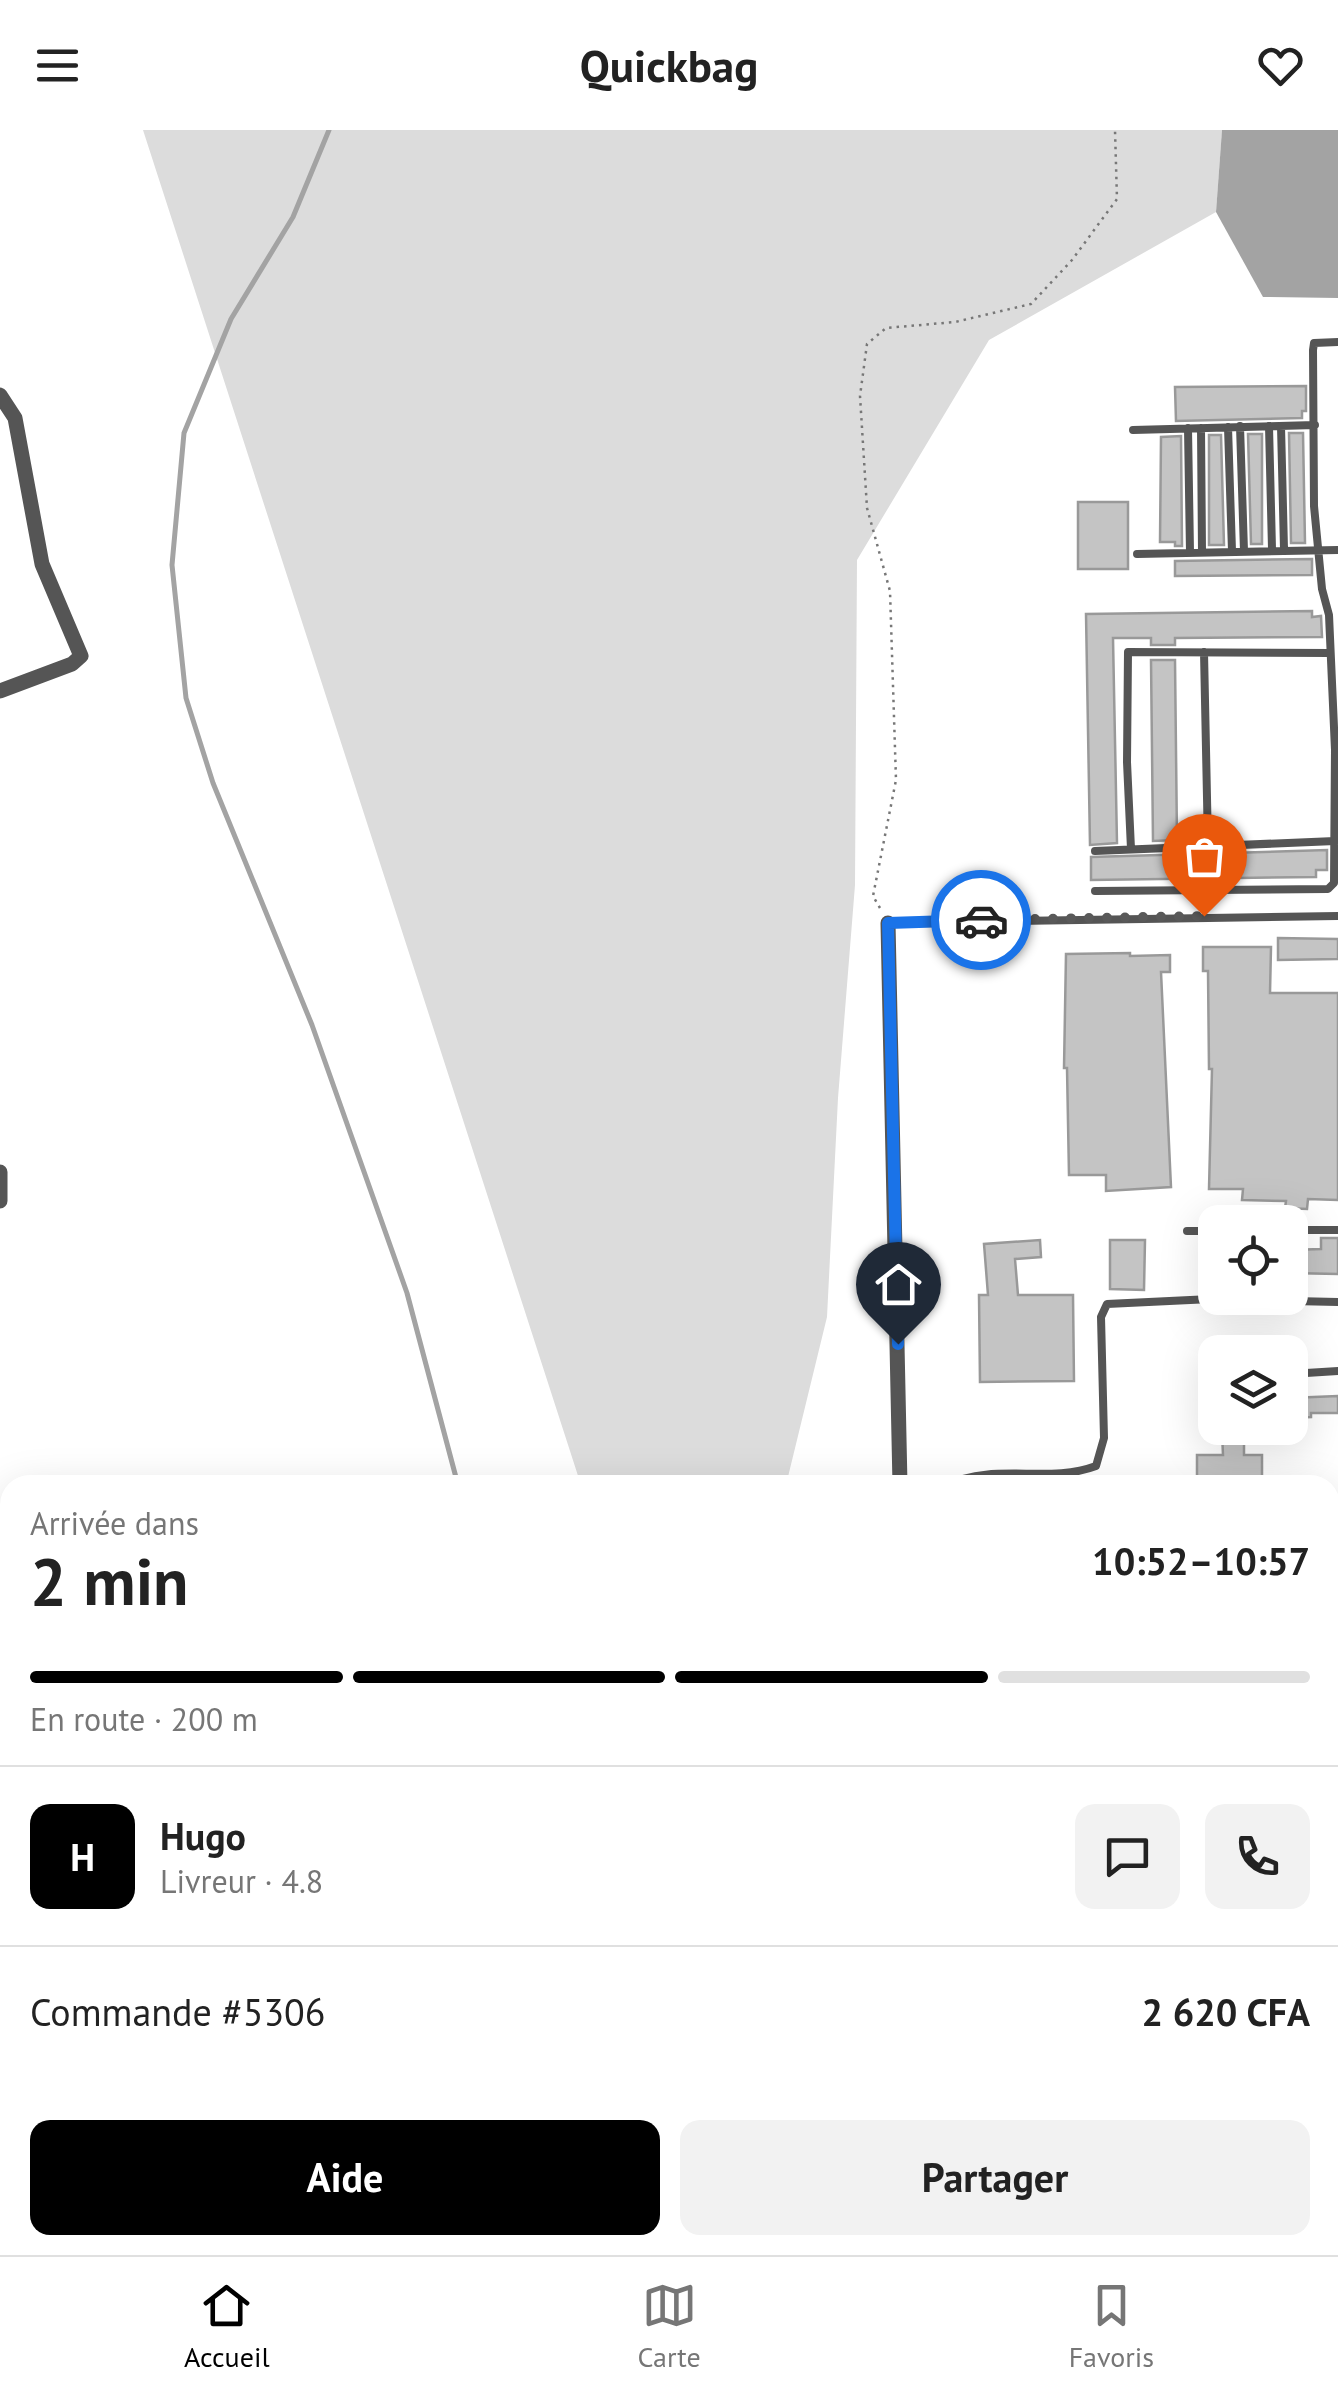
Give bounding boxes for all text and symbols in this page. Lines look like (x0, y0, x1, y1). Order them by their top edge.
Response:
text: Quickbag (580, 36, 758, 94)
icon: menu (30, 38, 85, 93)
icon: heart (1253, 38, 1308, 93)
pin (1162, 814, 1247, 917)
icon: bag (1177, 829, 1232, 884)
courier (931, 870, 1031, 970)
icon: car (954, 893, 1009, 948)
map controls (1198, 1205, 1308, 1445)
button: locate (1198, 1205, 1308, 1315)
pin (856, 1242, 941, 1345)
icon: home (871, 1257, 926, 1312)
button: layers (1198, 1335, 1308, 1445)
text: Arrivée dans (30, 1502, 199, 1544)
text: 10:52–10:57 (1092, 1536, 1310, 1585)
text: 2 min (30, 1539, 189, 1623)
text: En route · 200 m (30, 1698, 258, 1740)
button: chat (1075, 1804, 1180, 1909)
button: phone (1205, 1804, 1310, 1909)
text: Hugo (160, 1811, 246, 1860)
text: H (70, 1832, 95, 1881)
text: Livreur · 4.8 (160, 1860, 323, 1902)
text: Commande #5306 (30, 1987, 326, 2036)
text: 2 620 CFA (1142, 1987, 1310, 2036)
button: Aide (30, 2120, 660, 2235)
button: Partager (680, 2120, 1310, 2235)
tab: Accueil (184, 2278, 270, 2375)
tab: Carte (638, 2278, 701, 2375)
tab: Favoris (1069, 2278, 1154, 2375)

